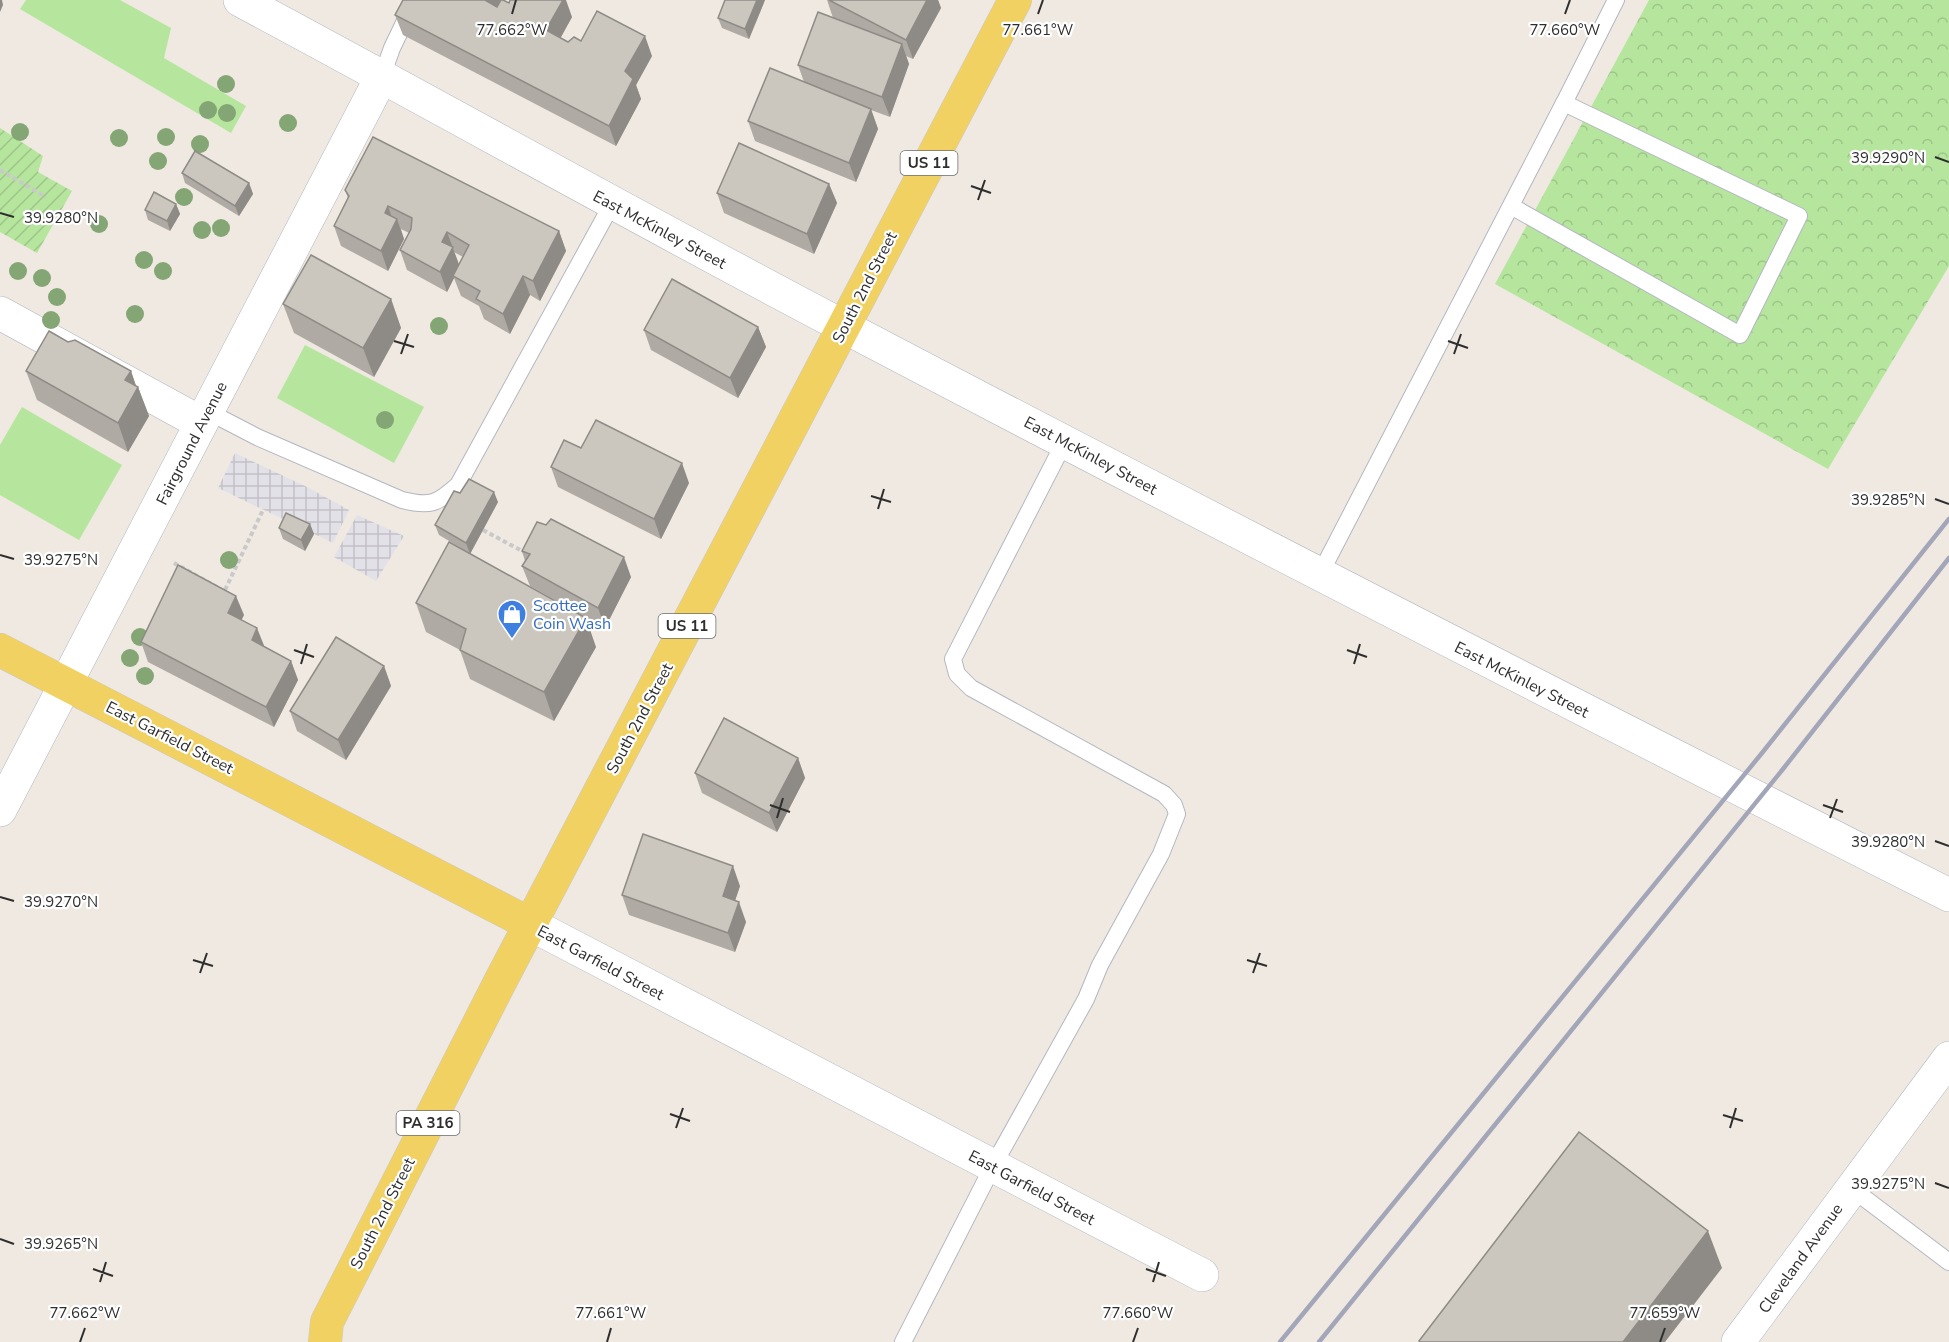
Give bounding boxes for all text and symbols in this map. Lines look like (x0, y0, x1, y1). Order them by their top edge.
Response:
text: 77.662°W (477, 20, 548, 40)
text: 77.661°W (1003, 20, 1074, 40)
text: 77.660°W (1530, 20, 1601, 40)
text: 39.9290°N (1851, 148, 1925, 168)
road number: US 11 (900, 151, 958, 175)
street label: East McKinley Street (589, 185, 730, 275)
text: 39.9280°N (24, 208, 98, 228)
street label: South 2nd Street (827, 228, 903, 347)
street label: Fairground Avenue (151, 378, 233, 509)
street label: East McKinley Street (1020, 411, 1161, 501)
text: 39.9285°N (1851, 490, 1925, 510)
text: 39.9275°N (24, 550, 98, 570)
place label: Scottee Coin Wash (533, 595, 611, 635)
shop icon: Scottee Coin Wash (496, 598, 528, 640)
road number: US 11 (658, 614, 716, 638)
street label: East McKinley Street (1451, 637, 1593, 723)
street label: South 2nd Street (601, 659, 678, 778)
street label: East Garfield Street (102, 696, 237, 780)
text: 39.9280°N (1851, 832, 1925, 852)
text: 39.9270°N (24, 892, 98, 912)
street label: East Garfield Street (533, 920, 668, 1006)
road number: PA 316 (396, 1111, 460, 1135)
street label: East Garfield Street (964, 1145, 1099, 1231)
street label: South 2nd Street (345, 1154, 421, 1273)
text: 39.9275°N (1851, 1174, 1925, 1194)
street label: Cleveland Avenue (1754, 1199, 1848, 1318)
text: 39.9265°N (24, 1234, 98, 1254)
text: 77.662°W (50, 1303, 121, 1323)
text: 77.661°W (576, 1303, 647, 1323)
text: 77.660°W (1103, 1303, 1174, 1323)
text: 77.659°W (1630, 1303, 1701, 1323)

